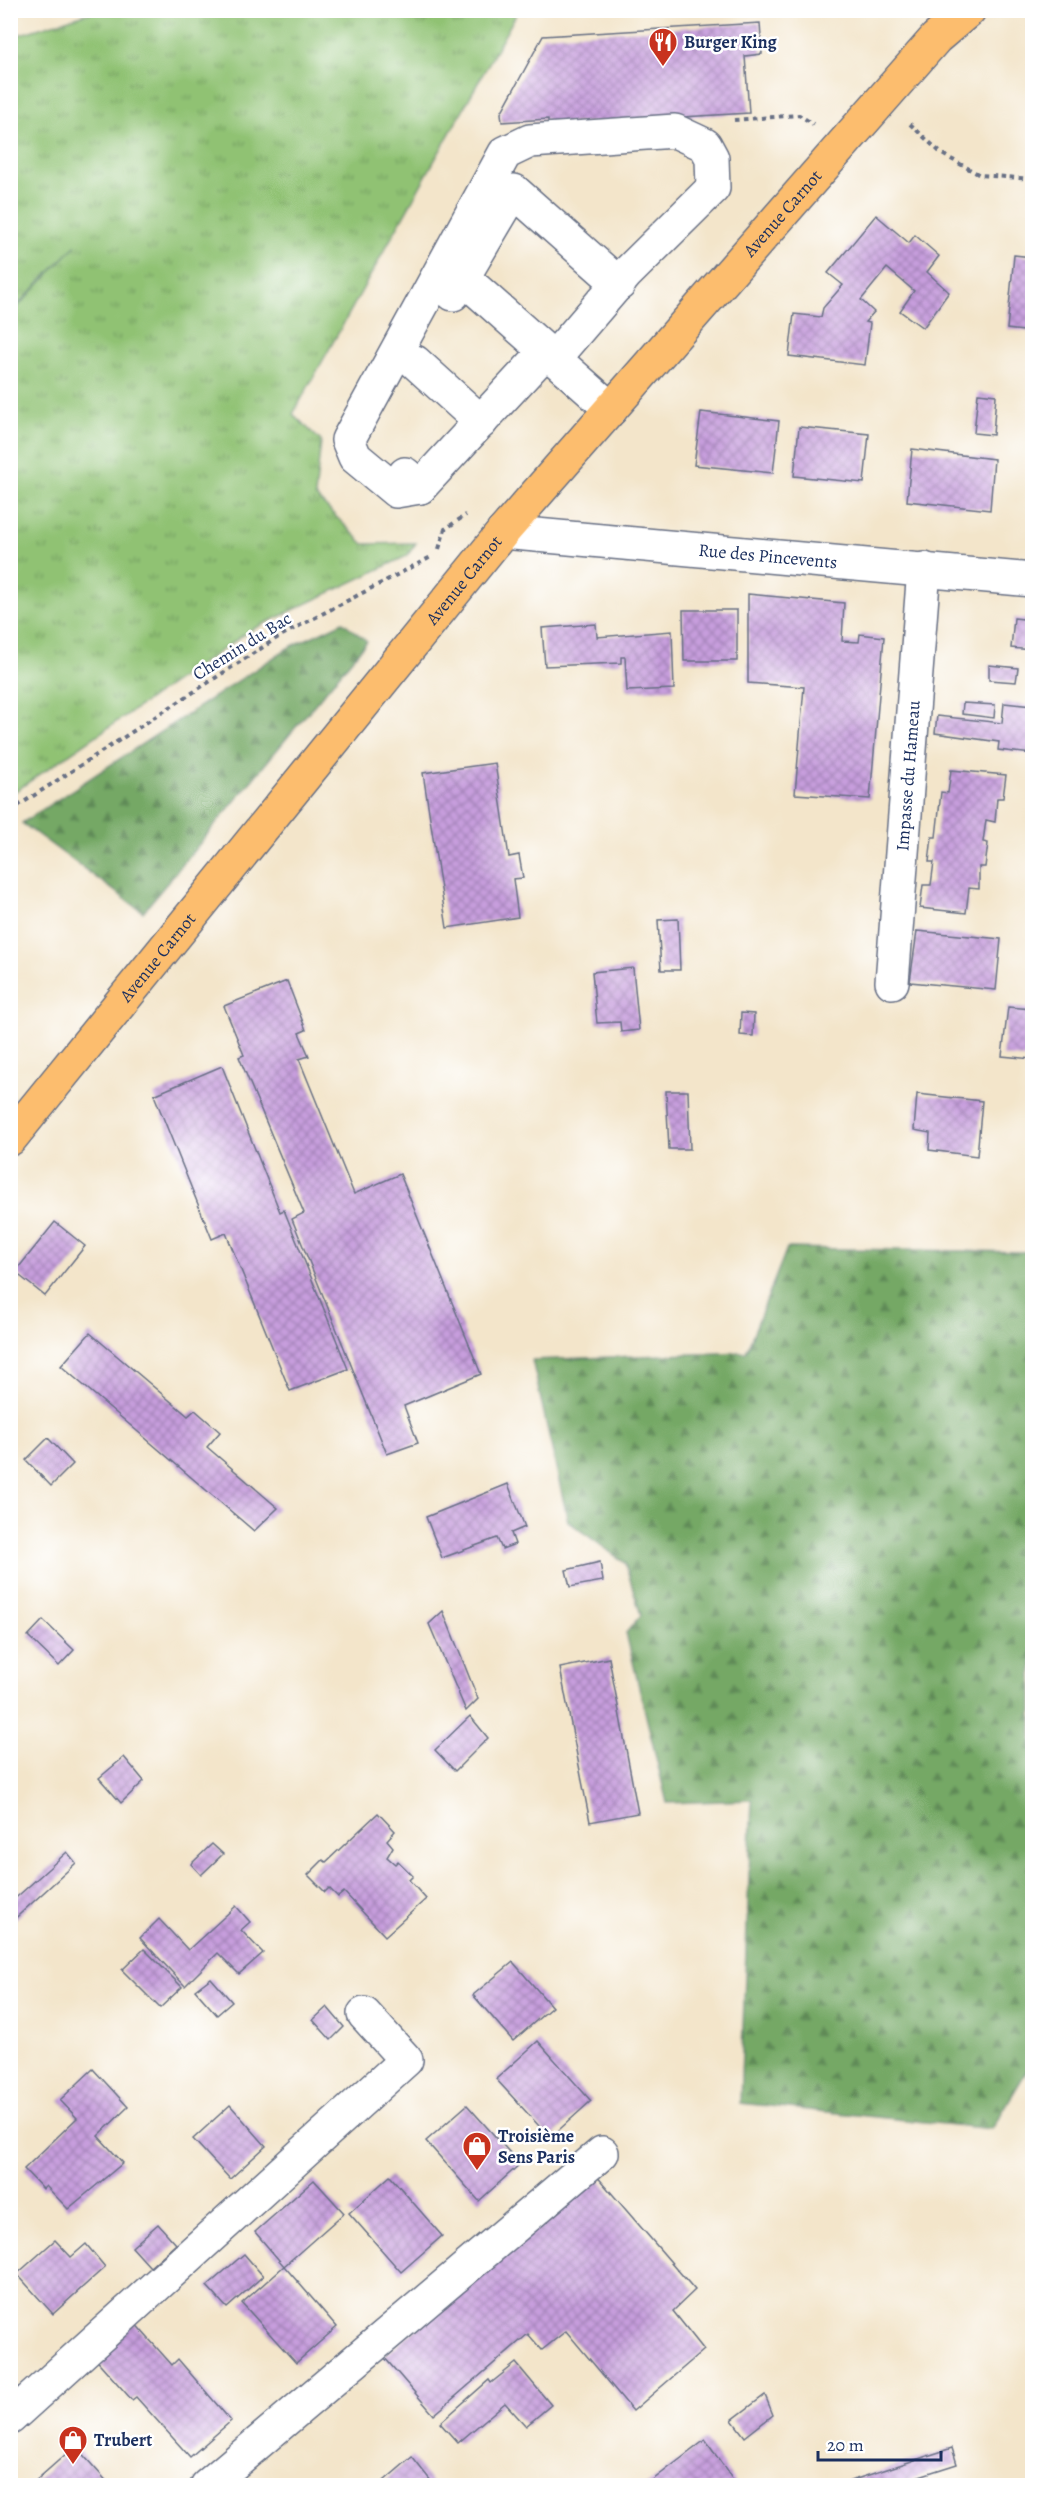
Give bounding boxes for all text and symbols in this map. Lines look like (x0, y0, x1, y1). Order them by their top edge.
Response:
restaurant icon: Burger King (647, 26, 679, 68)
place label: Burger King (684, 30, 778, 54)
street label: Avenue Carnot (737, 164, 827, 263)
street label: Avenue Carnot (420, 530, 508, 631)
street label: Rue des Pincevents (697, 538, 838, 574)
street label: Chemin du Bac (188, 606, 296, 686)
street label: Impasse du Hameau (890, 699, 926, 852)
street label: Avenue Carnot (113, 908, 201, 1008)
place label: Troisième Sens Paris (498, 2124, 575, 2169)
shop icon: Troisième Sens Paris (461, 2130, 493, 2172)
shop icon: Trubert (57, 2424, 89, 2466)
scale bar (818, 2424, 941, 2462)
place label: Trubert (94, 2428, 152, 2452)
text: 20 m (827, 2433, 864, 2457)

